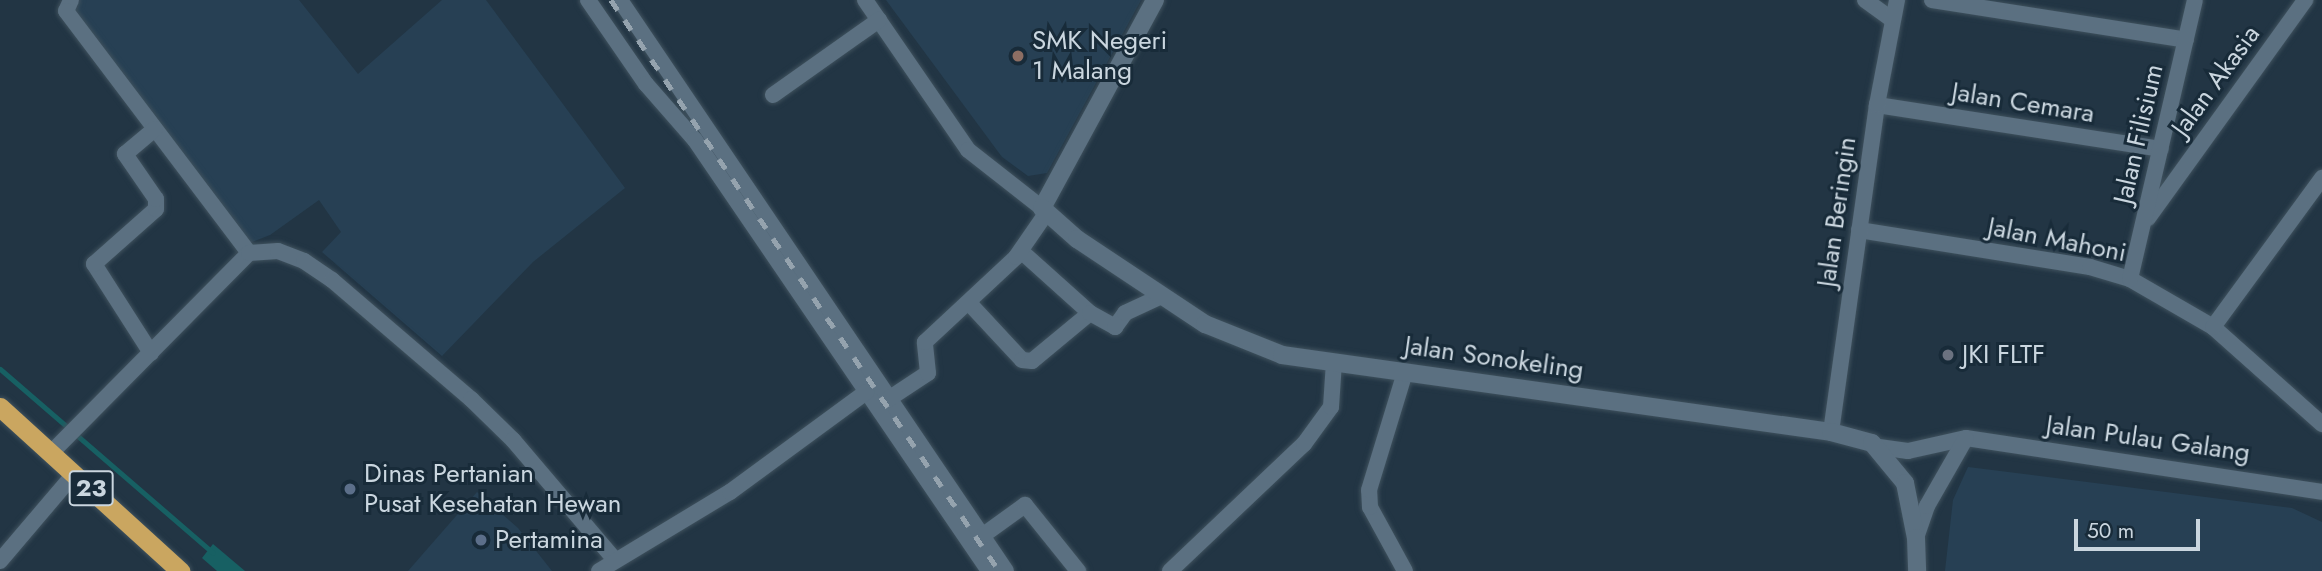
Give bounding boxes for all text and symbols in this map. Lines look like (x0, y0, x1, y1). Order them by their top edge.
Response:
street label: Jalan Akasia (2165, 19, 2267, 143)
place label: SMK Negeri 1 Malang (1032, 25, 1167, 86)
marker: SMK Negeri 1 Malang (1010, 48, 1026, 64)
street label: Jalan Filisium (2108, 61, 2170, 207)
street label: Jalan Cemara (1949, 76, 2097, 130)
street label: Jalan Beringin (1811, 135, 1863, 289)
street label: Jalan Mahoni (1985, 211, 2129, 269)
street label: Jalan Sonokeling (1402, 330, 1586, 386)
place label: JKI FLTF (1962, 339, 2045, 371)
marker: JKI FLTF (1940, 347, 1956, 363)
street label: Jalan Pulau Galang (2044, 409, 2252, 469)
place label: Dinas Pertanian Pusat Kesehatan Hewan (364, 458, 621, 520)
road number: 23 (68, 467, 114, 508)
marker: Dinas Pertanian Pusat Kesehatan Hewan (342, 481, 358, 497)
scale bar (2077, 504, 2203, 548)
text: 50 m (2087, 516, 2134, 546)
place label: Pertamina (495, 524, 603, 556)
marker: Pertamina (473, 532, 489, 548)

